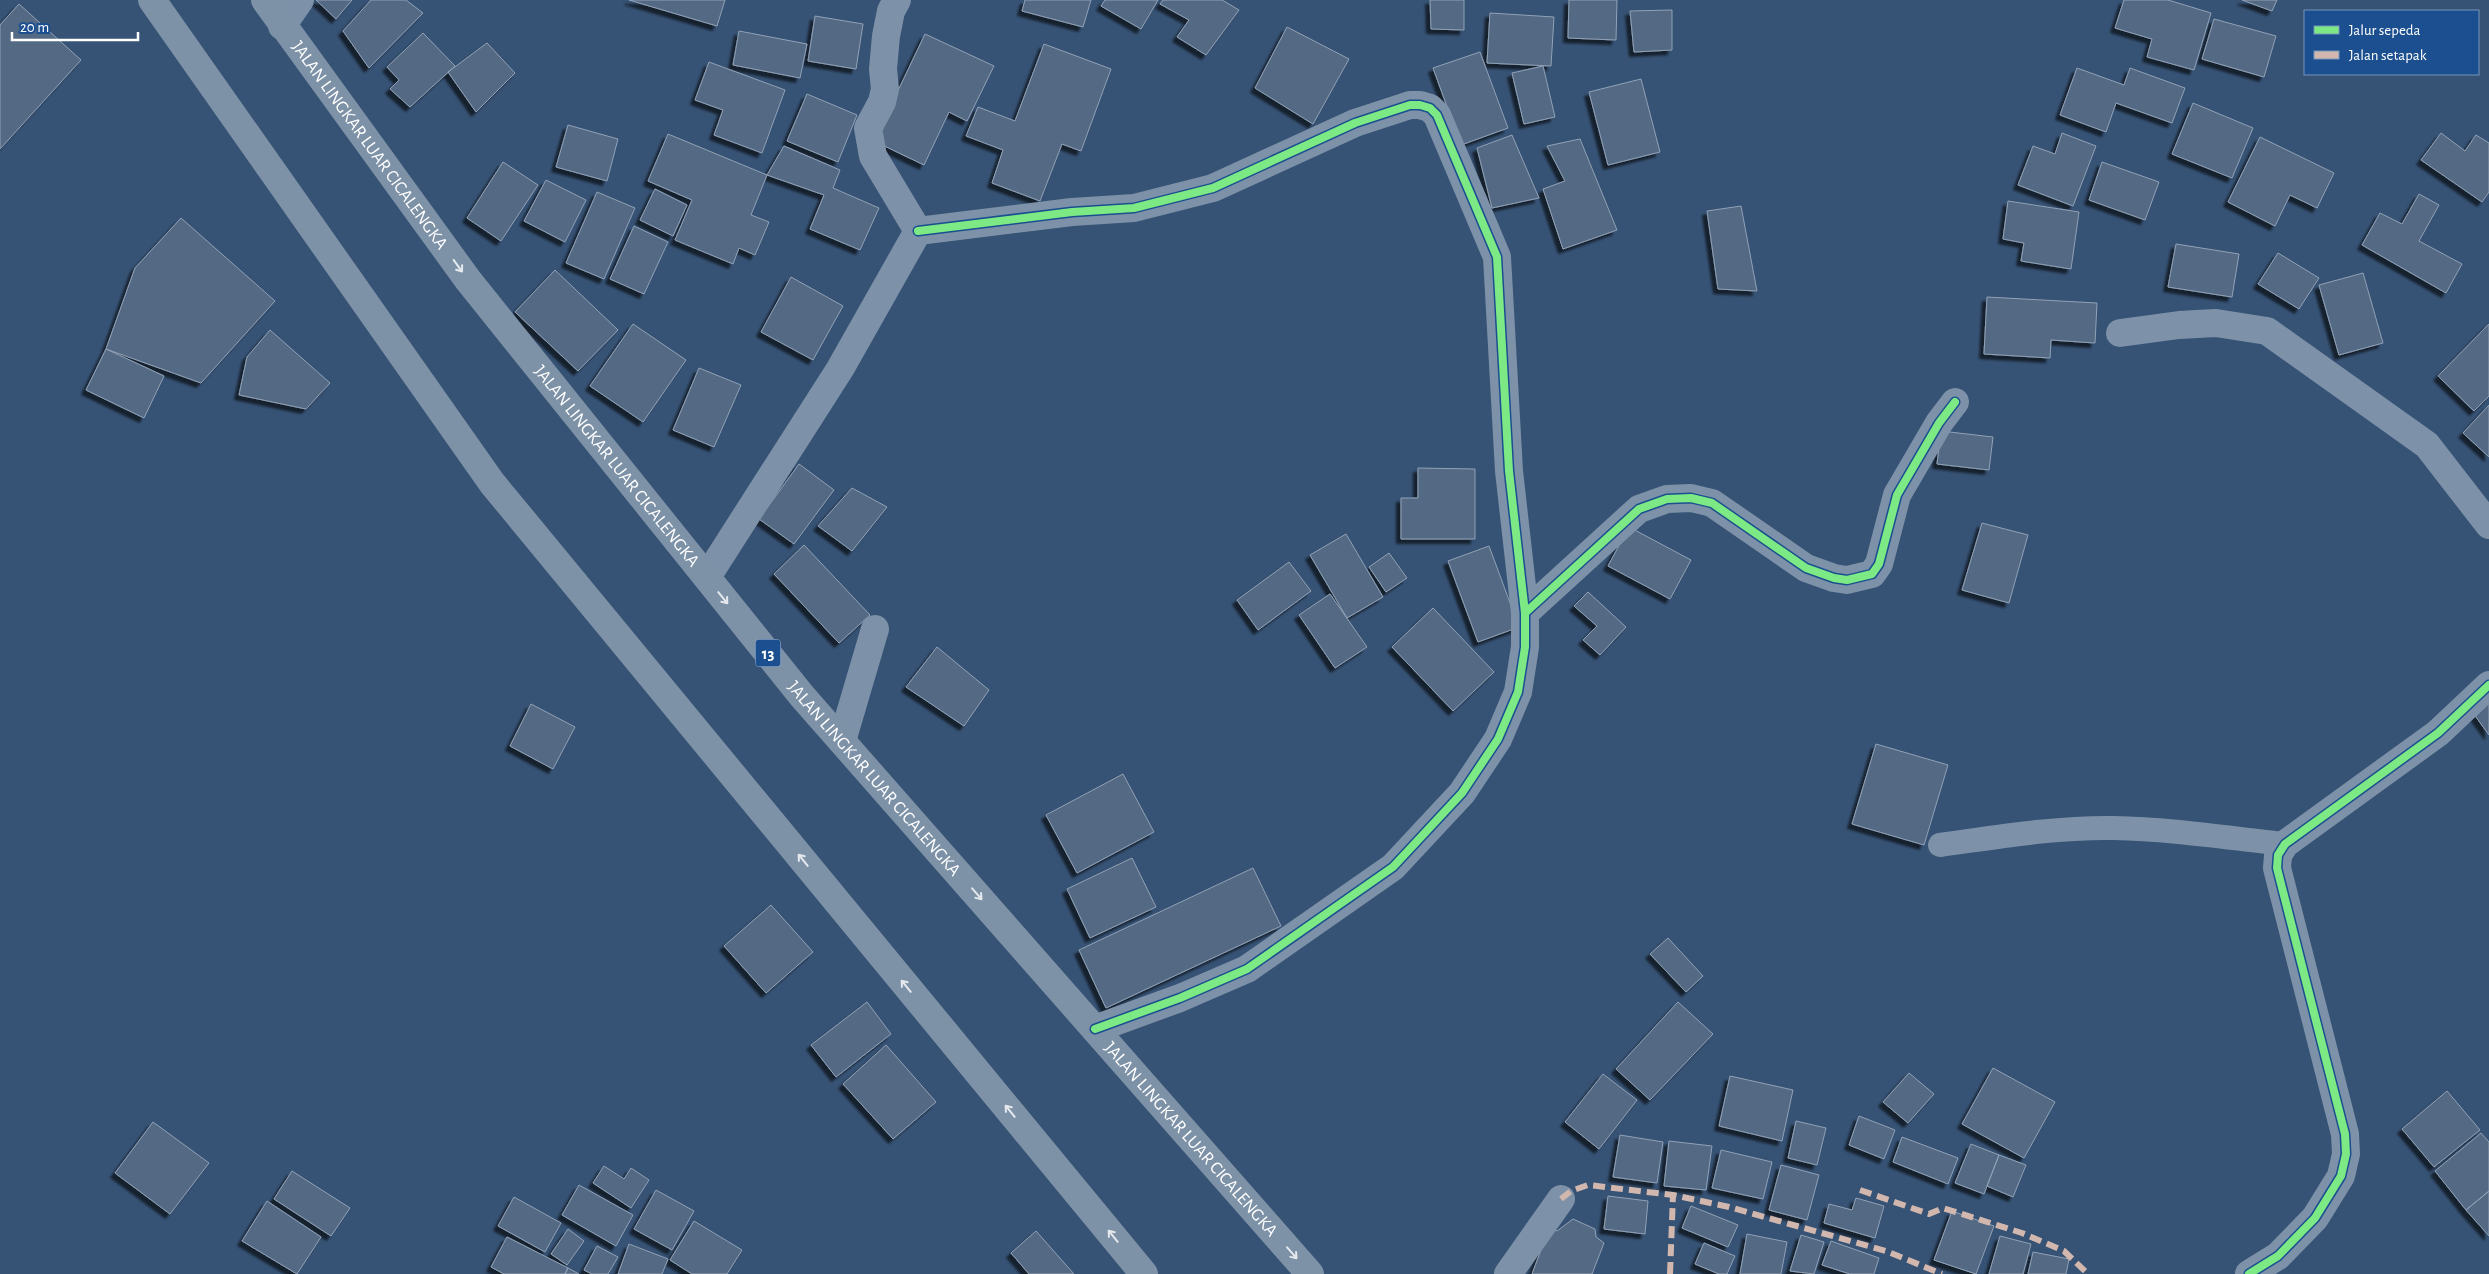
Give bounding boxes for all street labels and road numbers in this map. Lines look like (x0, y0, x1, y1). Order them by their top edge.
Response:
street label: JALAN LINGKAR LUAR CICALENGKA (288, 38, 451, 253)
street label: JALAN LINGKAR LUAR CICALENGKA (530, 362, 703, 571)
road number: 13 (756, 640, 780, 666)
street label: JALAN LINGKAR LUAR CICALENGKA (784, 678, 964, 880)
street label: JALAN LINGKAR LUAR CICALENGKA (1100, 1039, 1281, 1241)

